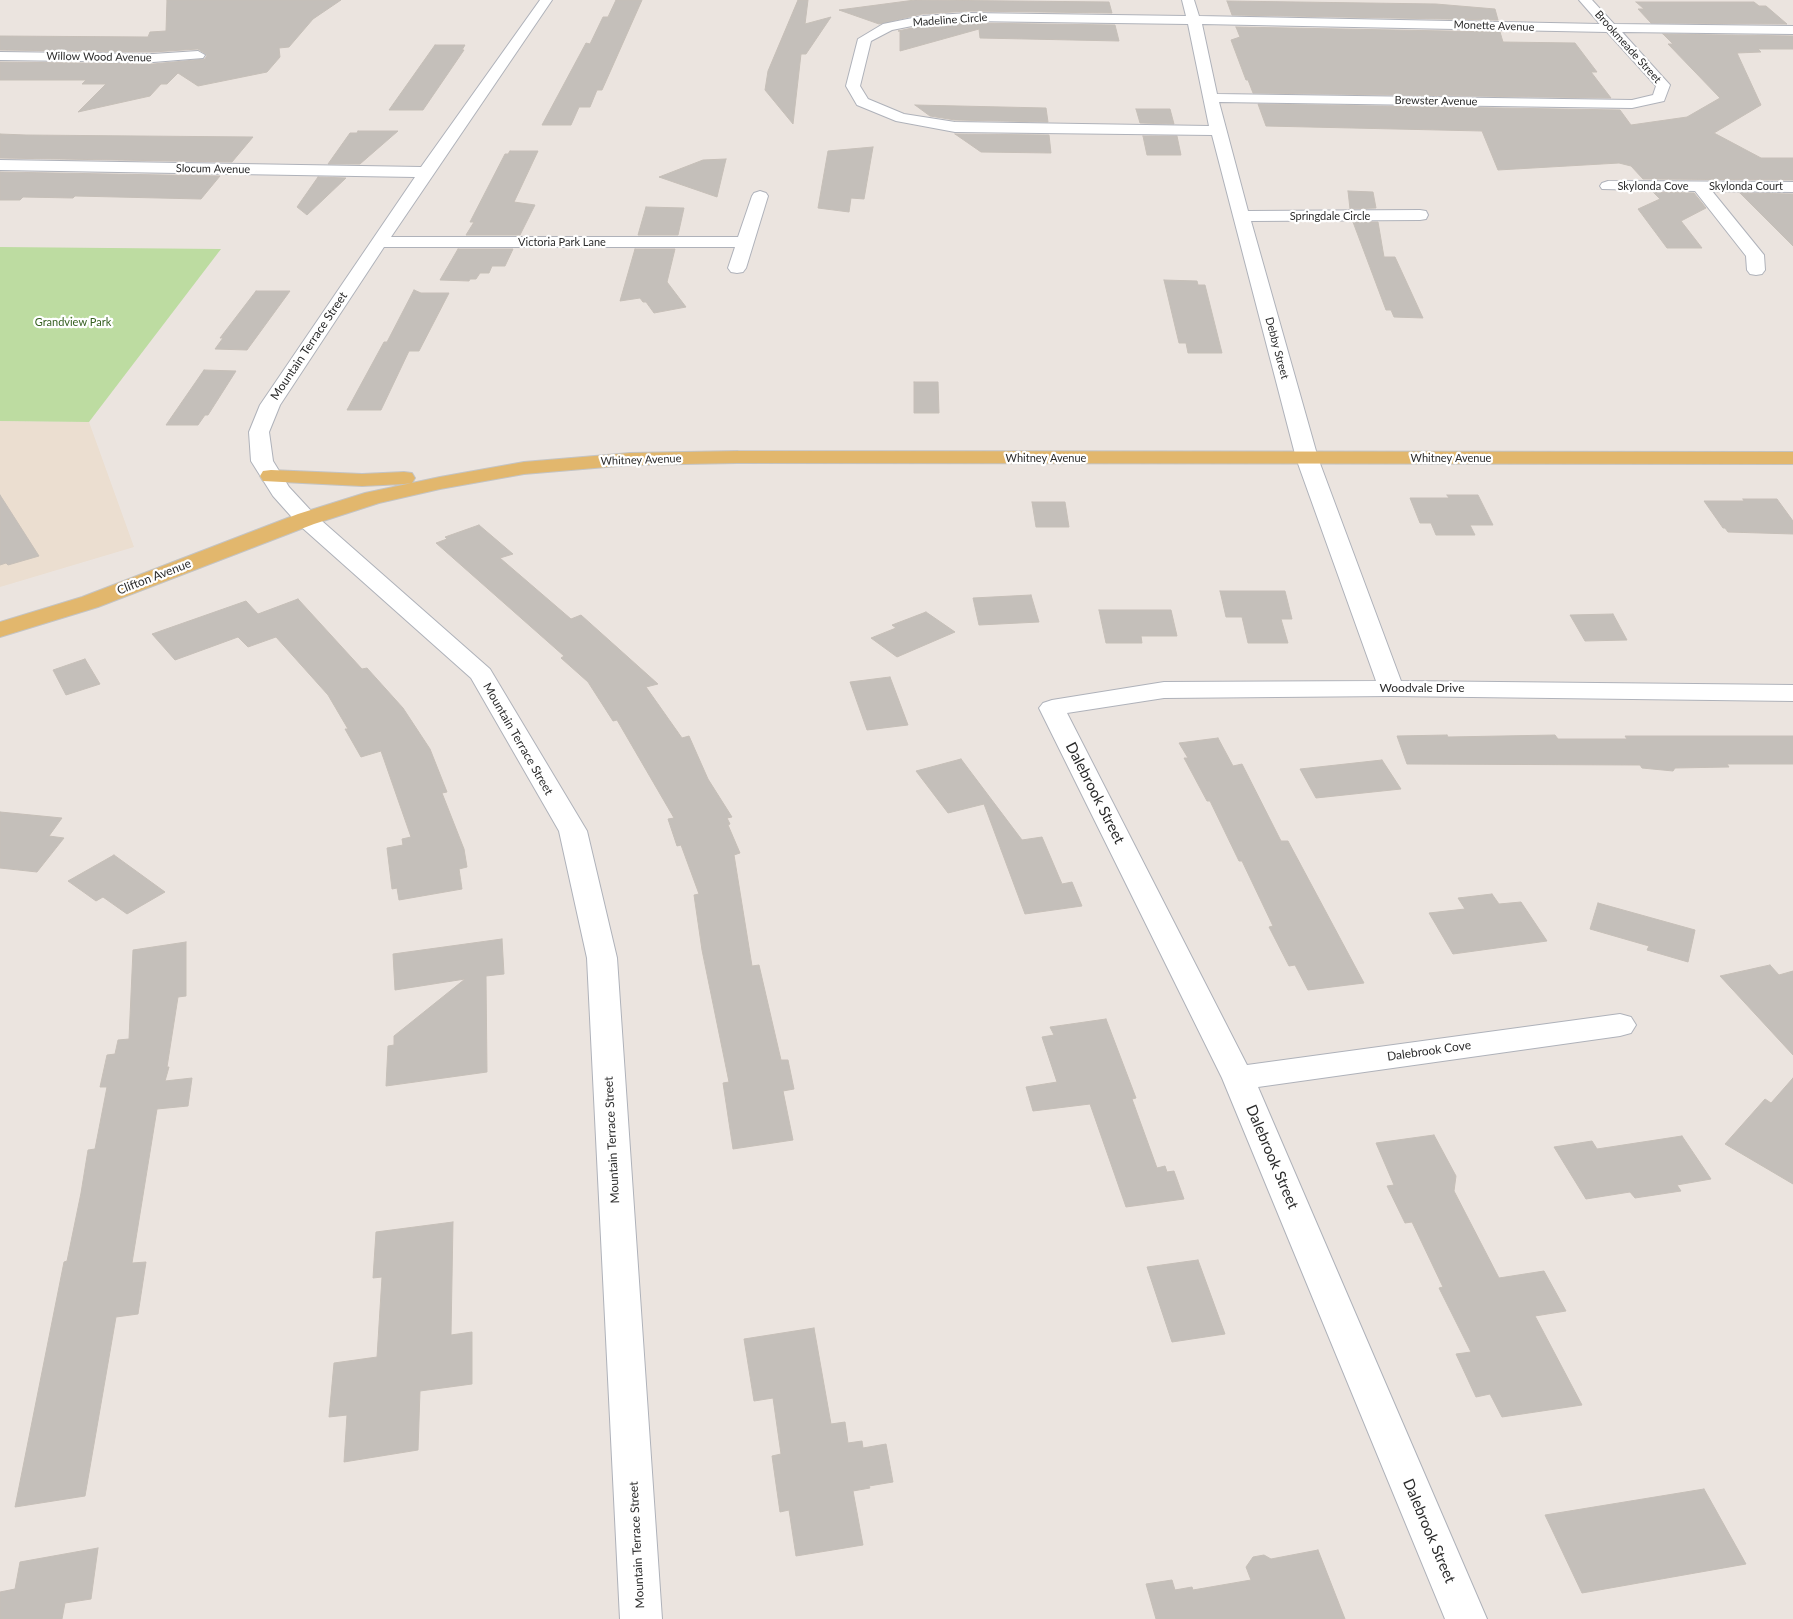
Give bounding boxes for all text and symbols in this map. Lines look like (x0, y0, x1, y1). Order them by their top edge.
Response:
street label: Brookmeade Street (1592, 8, 1664, 86)
street label: Madeline Circle (912, 11, 988, 29)
street label: Monette Avenue (1453, 18, 1535, 34)
street label: Willow Wood Avenue (46, 49, 152, 65)
street label: Brewster Avenue (1394, 94, 1478, 108)
street label: Slocum Avenue (176, 162, 250, 176)
street label: Skylonda Cove (1617, 179, 1689, 193)
street label: Skylonda Court (1709, 179, 1783, 193)
street label: Springdale Circle (1290, 209, 1370, 223)
street label: Victoria Park Lane (518, 235, 606, 249)
street label: Mountain Terrace Street (267, 289, 351, 403)
park label: Grandview Park (35, 315, 111, 329)
street label: Debby Street (1262, 316, 1292, 380)
street label: Whitney Avenue (1006, 451, 1086, 465)
street label: Whitney Avenue (1411, 451, 1491, 465)
street label: Whitney Avenue (600, 452, 682, 468)
street label: Clifton Avenue (115, 556, 193, 598)
street label: Mountain Terrace Street (480, 680, 556, 798)
street label: Woodvale Drive (1380, 681, 1464, 695)
street label: Dalebrook Street (1062, 739, 1128, 847)
street label: Dalebrook Cove (1386, 1038, 1472, 1064)
street label: Mountain Terrace Street (601, 1076, 623, 1204)
street label: Dalebrook Street (1242, 1102, 1302, 1212)
street label: Dalebrook Street (1399, 1476, 1459, 1586)
street label: Mountain Terrace Street (626, 1481, 648, 1609)

